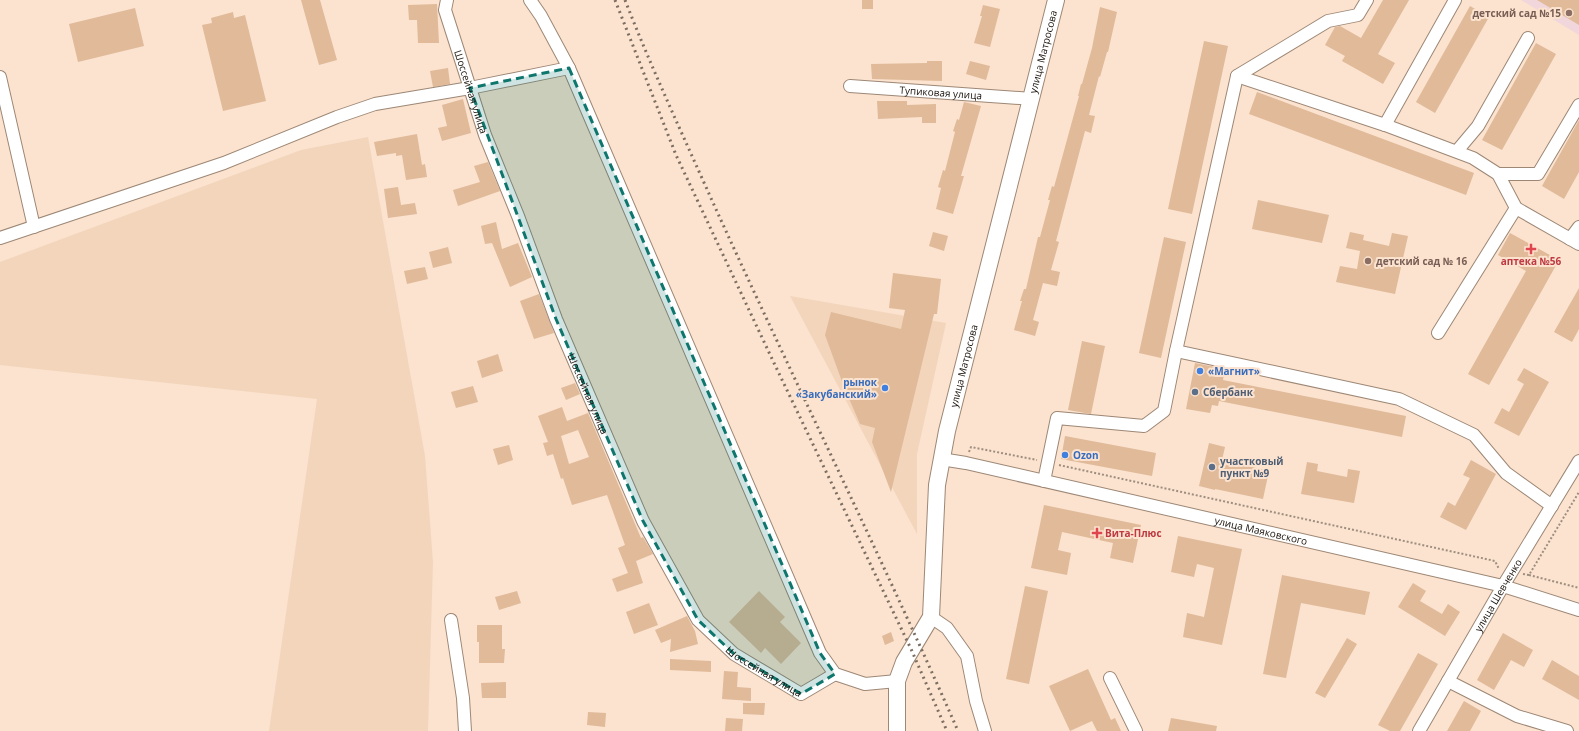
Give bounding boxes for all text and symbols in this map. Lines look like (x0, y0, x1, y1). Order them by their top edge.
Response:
place label: детский сад №15 (1472, 6, 1561, 20)
marker: детский сад №15 (1564, 8, 1574, 18)
street label: улица Матросова (1026, 9, 1060, 95)
street label: Шоссейная улица (451, 48, 491, 135)
street label: Тупиковая улица (899, 83, 983, 102)
marker: аптека №56 (1526, 244, 1536, 254)
place label: детский сад № 16 (1376, 254, 1467, 268)
place label: аптека №56 (1501, 254, 1562, 268)
marker: детский сад № 16 (1363, 256, 1373, 266)
street label: улица Матросова (946, 323, 981, 409)
street label: Шоссейная улица (565, 351, 612, 436)
place label: «Магнит» (1208, 364, 1260, 378)
marker: «Магнит» (1195, 366, 1205, 376)
place label: рынок «Закубанский» (796, 375, 878, 401)
marker: рынок «Закубанский» (880, 383, 890, 393)
place label: Сбербанк (1203, 385, 1254, 399)
marker: Сбербанк (1190, 387, 1200, 397)
place label: Ozon (1073, 448, 1099, 462)
marker: Ozon (1060, 450, 1070, 460)
place label: участковый пункт №9 (1220, 454, 1283, 480)
marker: участковый пункт №9 (1207, 462, 1217, 472)
street label: улица Маяковского (1213, 513, 1309, 548)
place label: Вита-Плюс (1105, 526, 1162, 540)
marker: Вита-Плюс (1092, 528, 1102, 538)
street label: улица Шевченко (1471, 556, 1525, 634)
street label: Шоссейная улица (723, 643, 805, 700)

